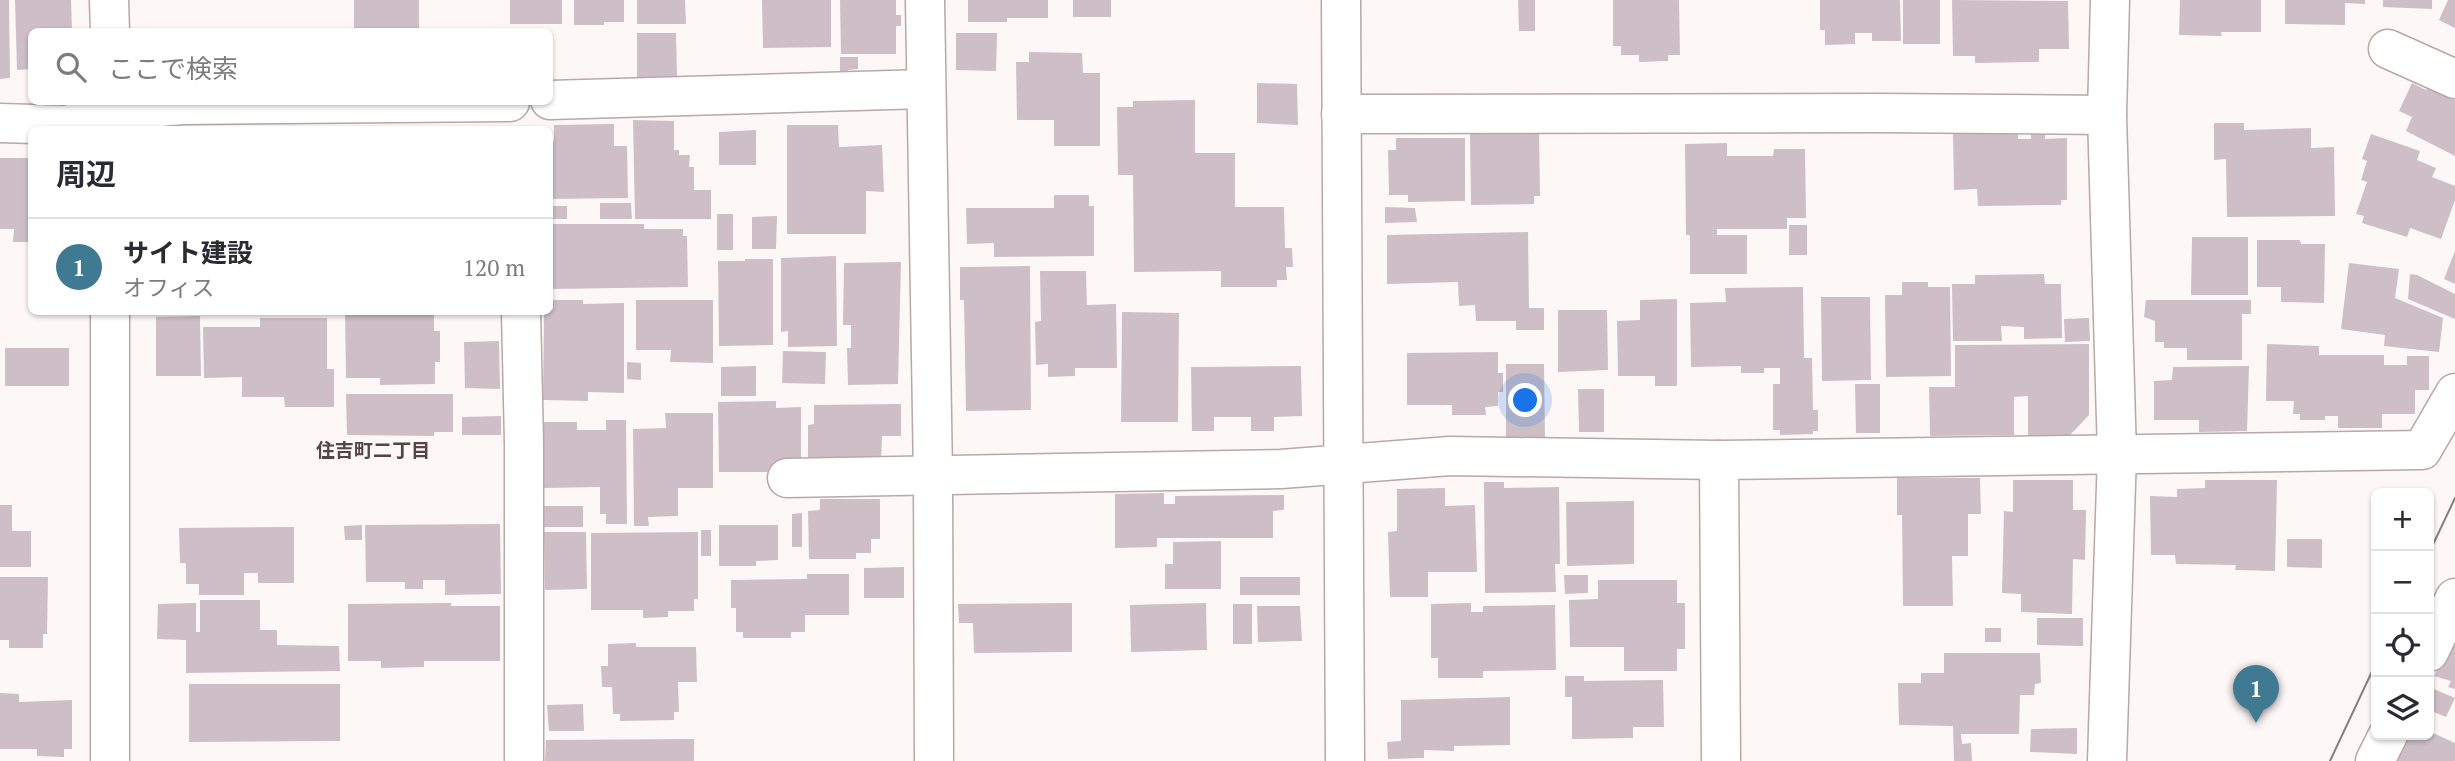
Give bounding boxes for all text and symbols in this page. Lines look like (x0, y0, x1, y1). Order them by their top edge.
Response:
search box (28, 28, 553, 105)
icon: search (52, 48, 90, 86)
text: ここで検索 (108, 51, 238, 85)
text: 周辺 (56, 154, 116, 194)
text: サイト建設 (123, 235, 253, 269)
text: 1 (73, 252, 86, 283)
text: 120 m (463, 252, 525, 283)
text: オフィス (123, 272, 215, 303)
your location (1508, 383, 1542, 417)
district label: 住吉町二丁目 (316, 437, 430, 462)
map controls (2371, 488, 2434, 740)
button: + (2371, 488, 2434, 551)
button: − (2371, 551, 2434, 614)
button: locate (2371, 614, 2434, 677)
pin: 1 (2233, 665, 2279, 723)
button: layers (2371, 677, 2434, 740)

